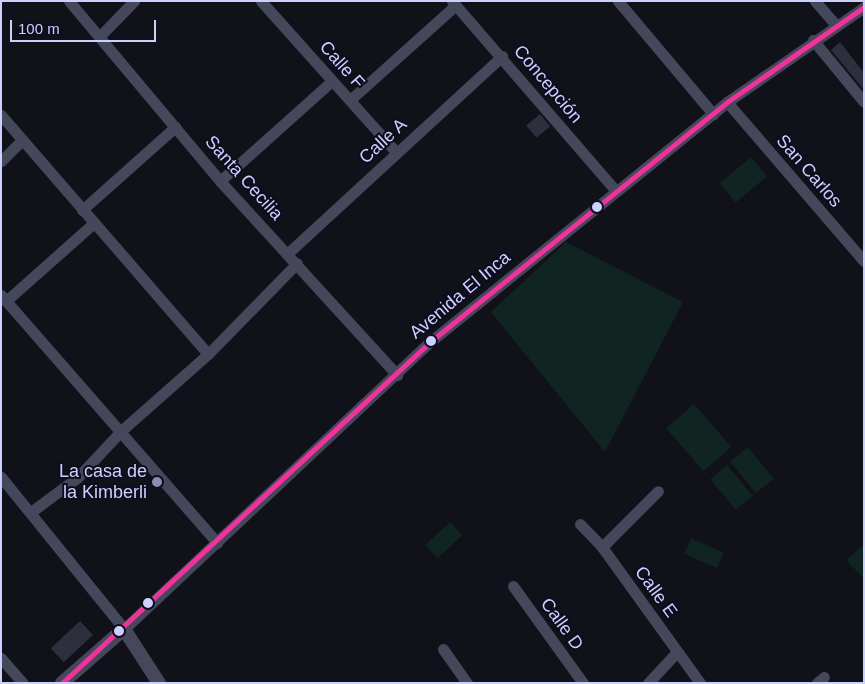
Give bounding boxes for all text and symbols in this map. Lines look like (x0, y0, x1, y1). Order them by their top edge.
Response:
scale bar (12, 10, 159, 42)
text: 100 m (18, 20, 60, 37)
street label: Calle F (315, 37, 369, 93)
street label: Concepción (509, 41, 587, 127)
street label: Calle A (354, 113, 412, 169)
street label: San Carlos (772, 130, 846, 212)
street label: Santa Cecilia (200, 131, 288, 225)
unlabelled marker (592, 202, 602, 212)
street label: Avenida El Inca (405, 247, 515, 343)
unlabelled marker (426, 336, 436, 346)
place label: La casa de la Kimberli (59, 461, 147, 504)
marker: La casa de la Kimberli (151, 476, 163, 488)
street label: Calle E (630, 562, 682, 622)
street label: Calle D (536, 594, 588, 654)
unlabelled marker (143, 598, 153, 608)
unlabelled marker (114, 626, 124, 636)

